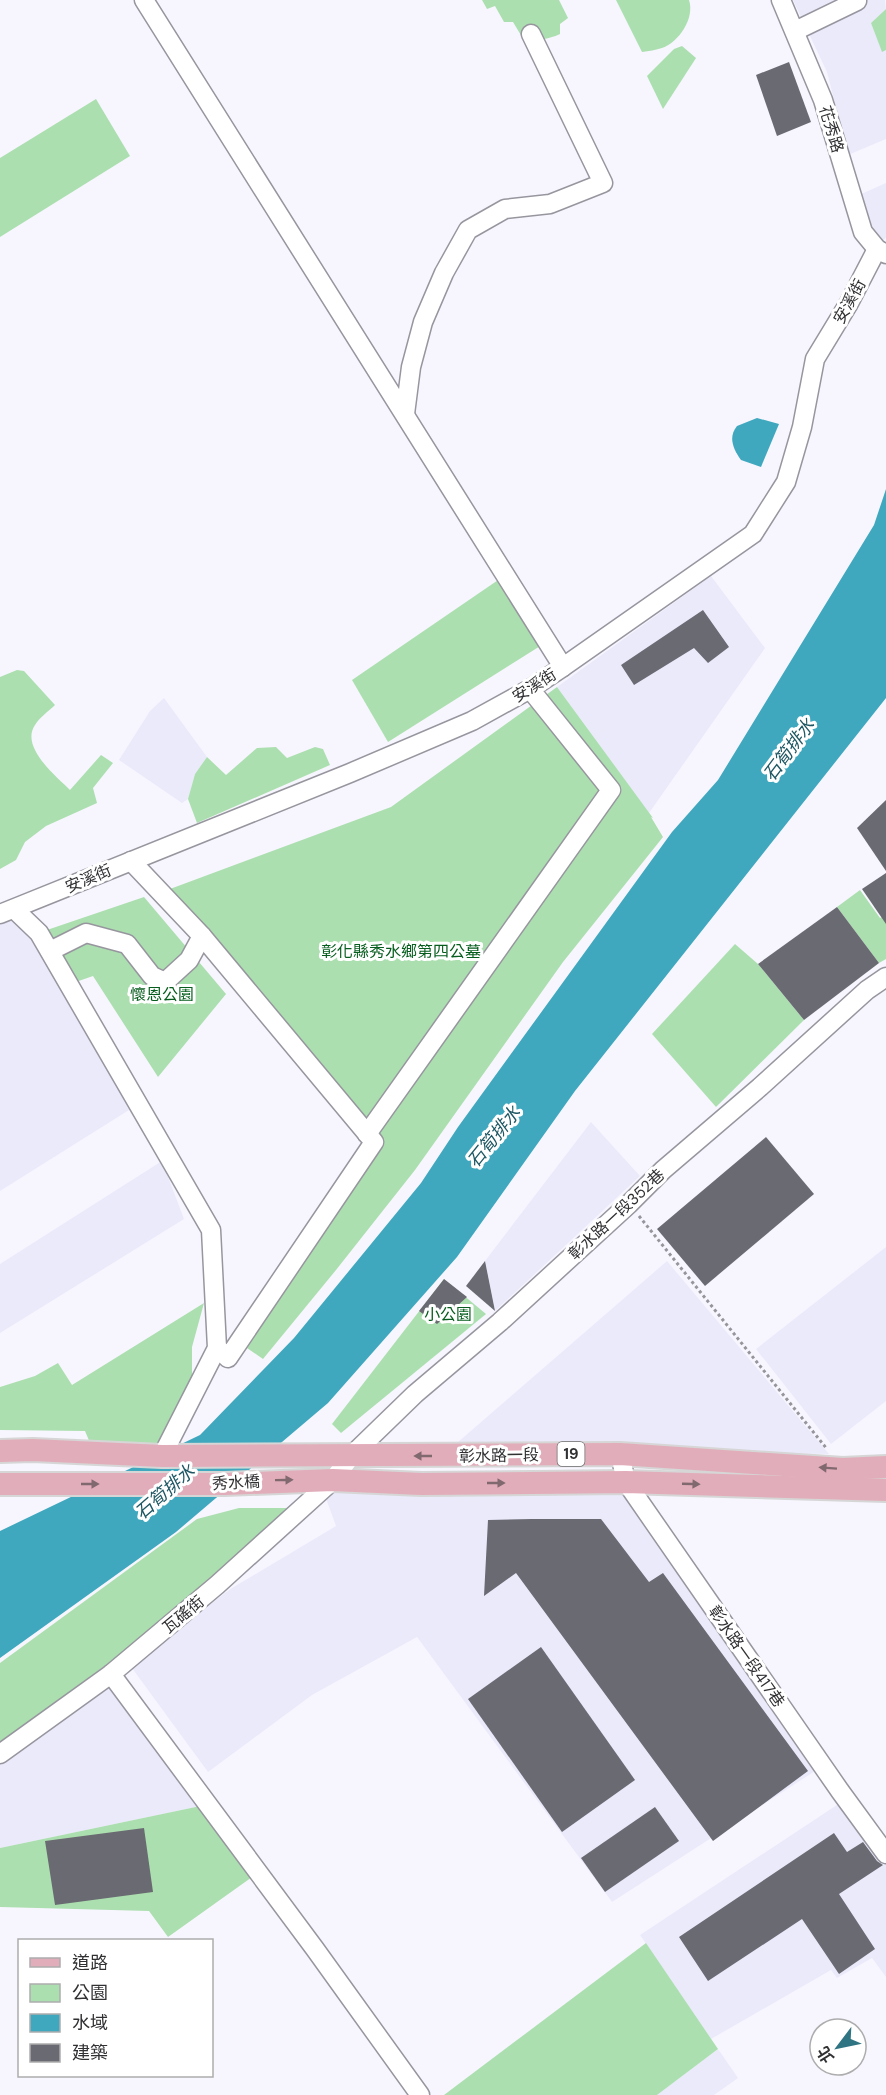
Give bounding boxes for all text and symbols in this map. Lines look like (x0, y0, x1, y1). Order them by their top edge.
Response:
street label: 花秀路 (814, 103, 849, 155)
street label: 安溪街 (829, 275, 870, 327)
street label: 安溪街 (508, 664, 560, 707)
water label: 石筍排水 (758, 713, 821, 786)
street label: 安溪街 (62, 859, 114, 898)
park label: 彰化縣秀水鄉第四公墓 (321, 941, 481, 962)
park label: 懷恩公園 (130, 984, 194, 1005)
water label: 石筍排水 (462, 1101, 527, 1173)
street label: 彰水路一段352巷 (564, 1164, 669, 1264)
park label: 小公園 (424, 1304, 472, 1325)
road number: 19 (558, 1442, 584, 1466)
street label: 彰水路一段 (459, 1444, 539, 1467)
one-way arrow (414, 1451, 433, 1461)
water label: 石筍排水 (130, 1459, 201, 1525)
one-way arrow (818, 1463, 837, 1472)
street label: 秀水橋 (212, 1471, 261, 1494)
one-way arrow (275, 1476, 294, 1485)
one-way arrow (487, 1478, 506, 1488)
one-way arrow (80, 1479, 99, 1489)
one-way arrow (682, 1479, 701, 1489)
street label: 瓦磘街 (158, 1591, 208, 1638)
street label: 彰水路一段417巷 (704, 1601, 789, 1711)
legend (18, 1939, 213, 2077)
text: 道路 (72, 1951, 108, 1975)
text: 公園 (72, 1981, 108, 2005)
text: 水域 (72, 2011, 108, 2035)
north arrow (808, 2017, 868, 2077)
text: 建築 (72, 2041, 108, 2065)
text: 北 (813, 2042, 839, 2067)

